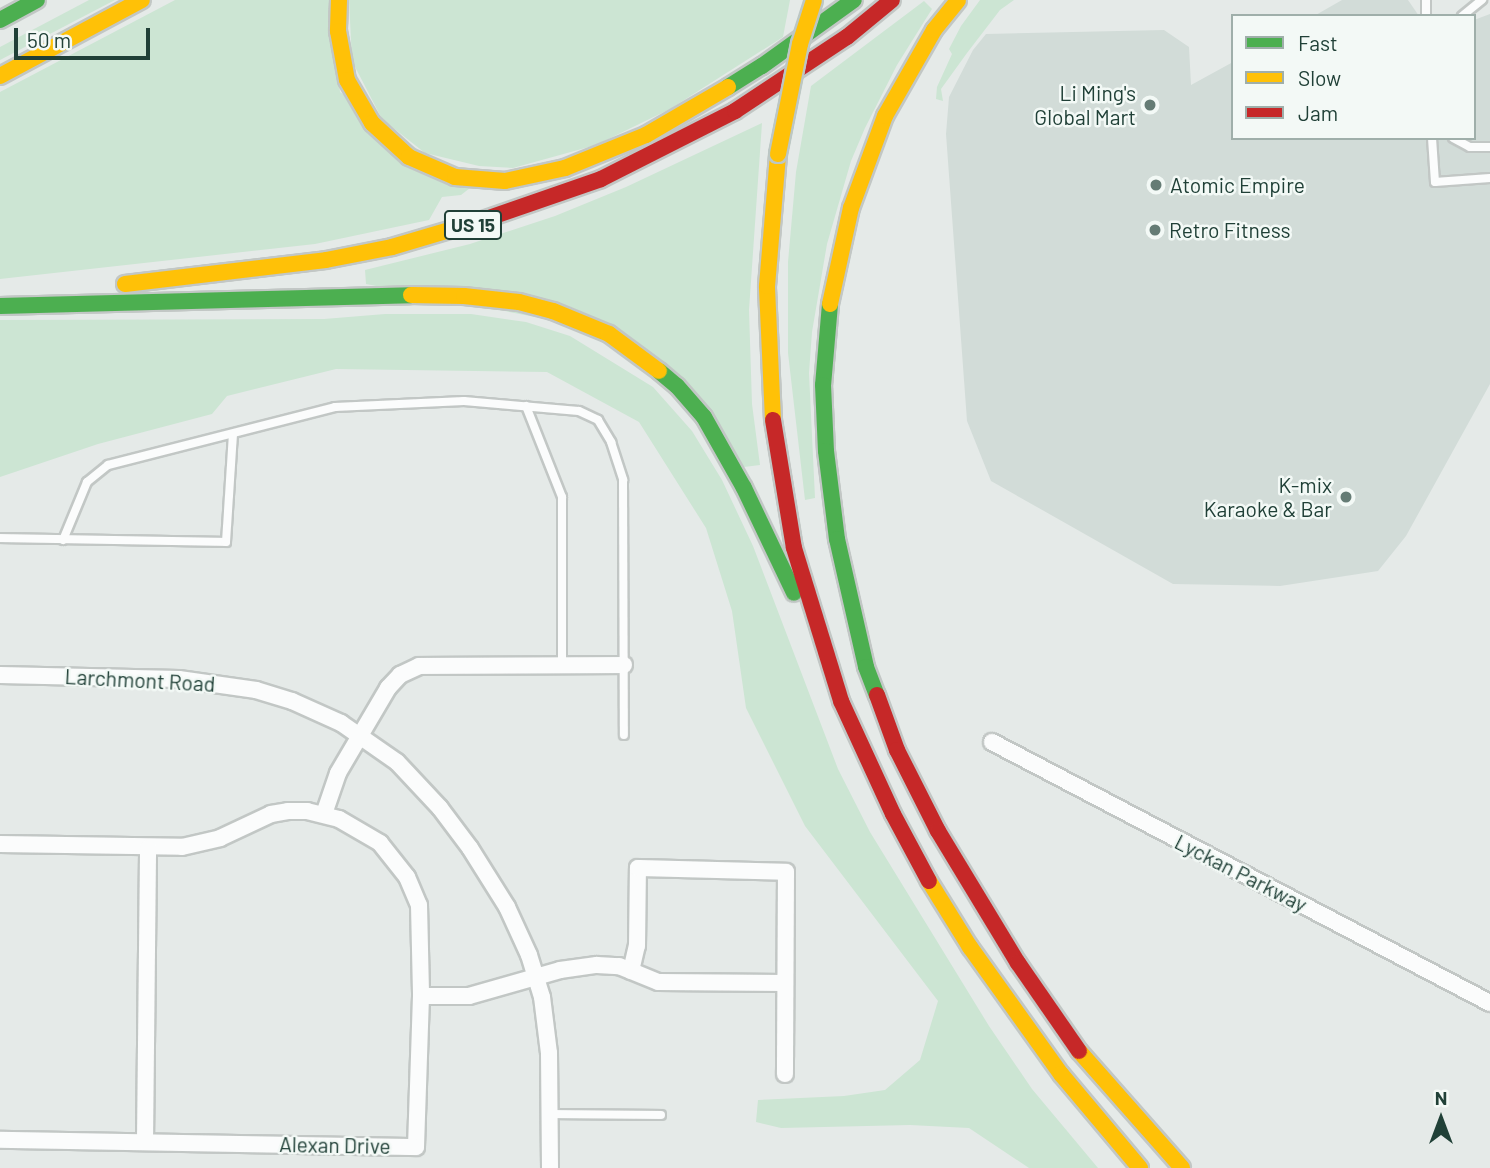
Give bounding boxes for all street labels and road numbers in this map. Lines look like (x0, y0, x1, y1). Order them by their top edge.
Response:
road number: US 15 (443, 210, 503, 241)
street label: Larchmont Road (64, 663, 216, 697)
street label: Lyckan Parkway (1171, 829, 1311, 917)
street label: Alexan Drive (279, 1131, 391, 1159)

